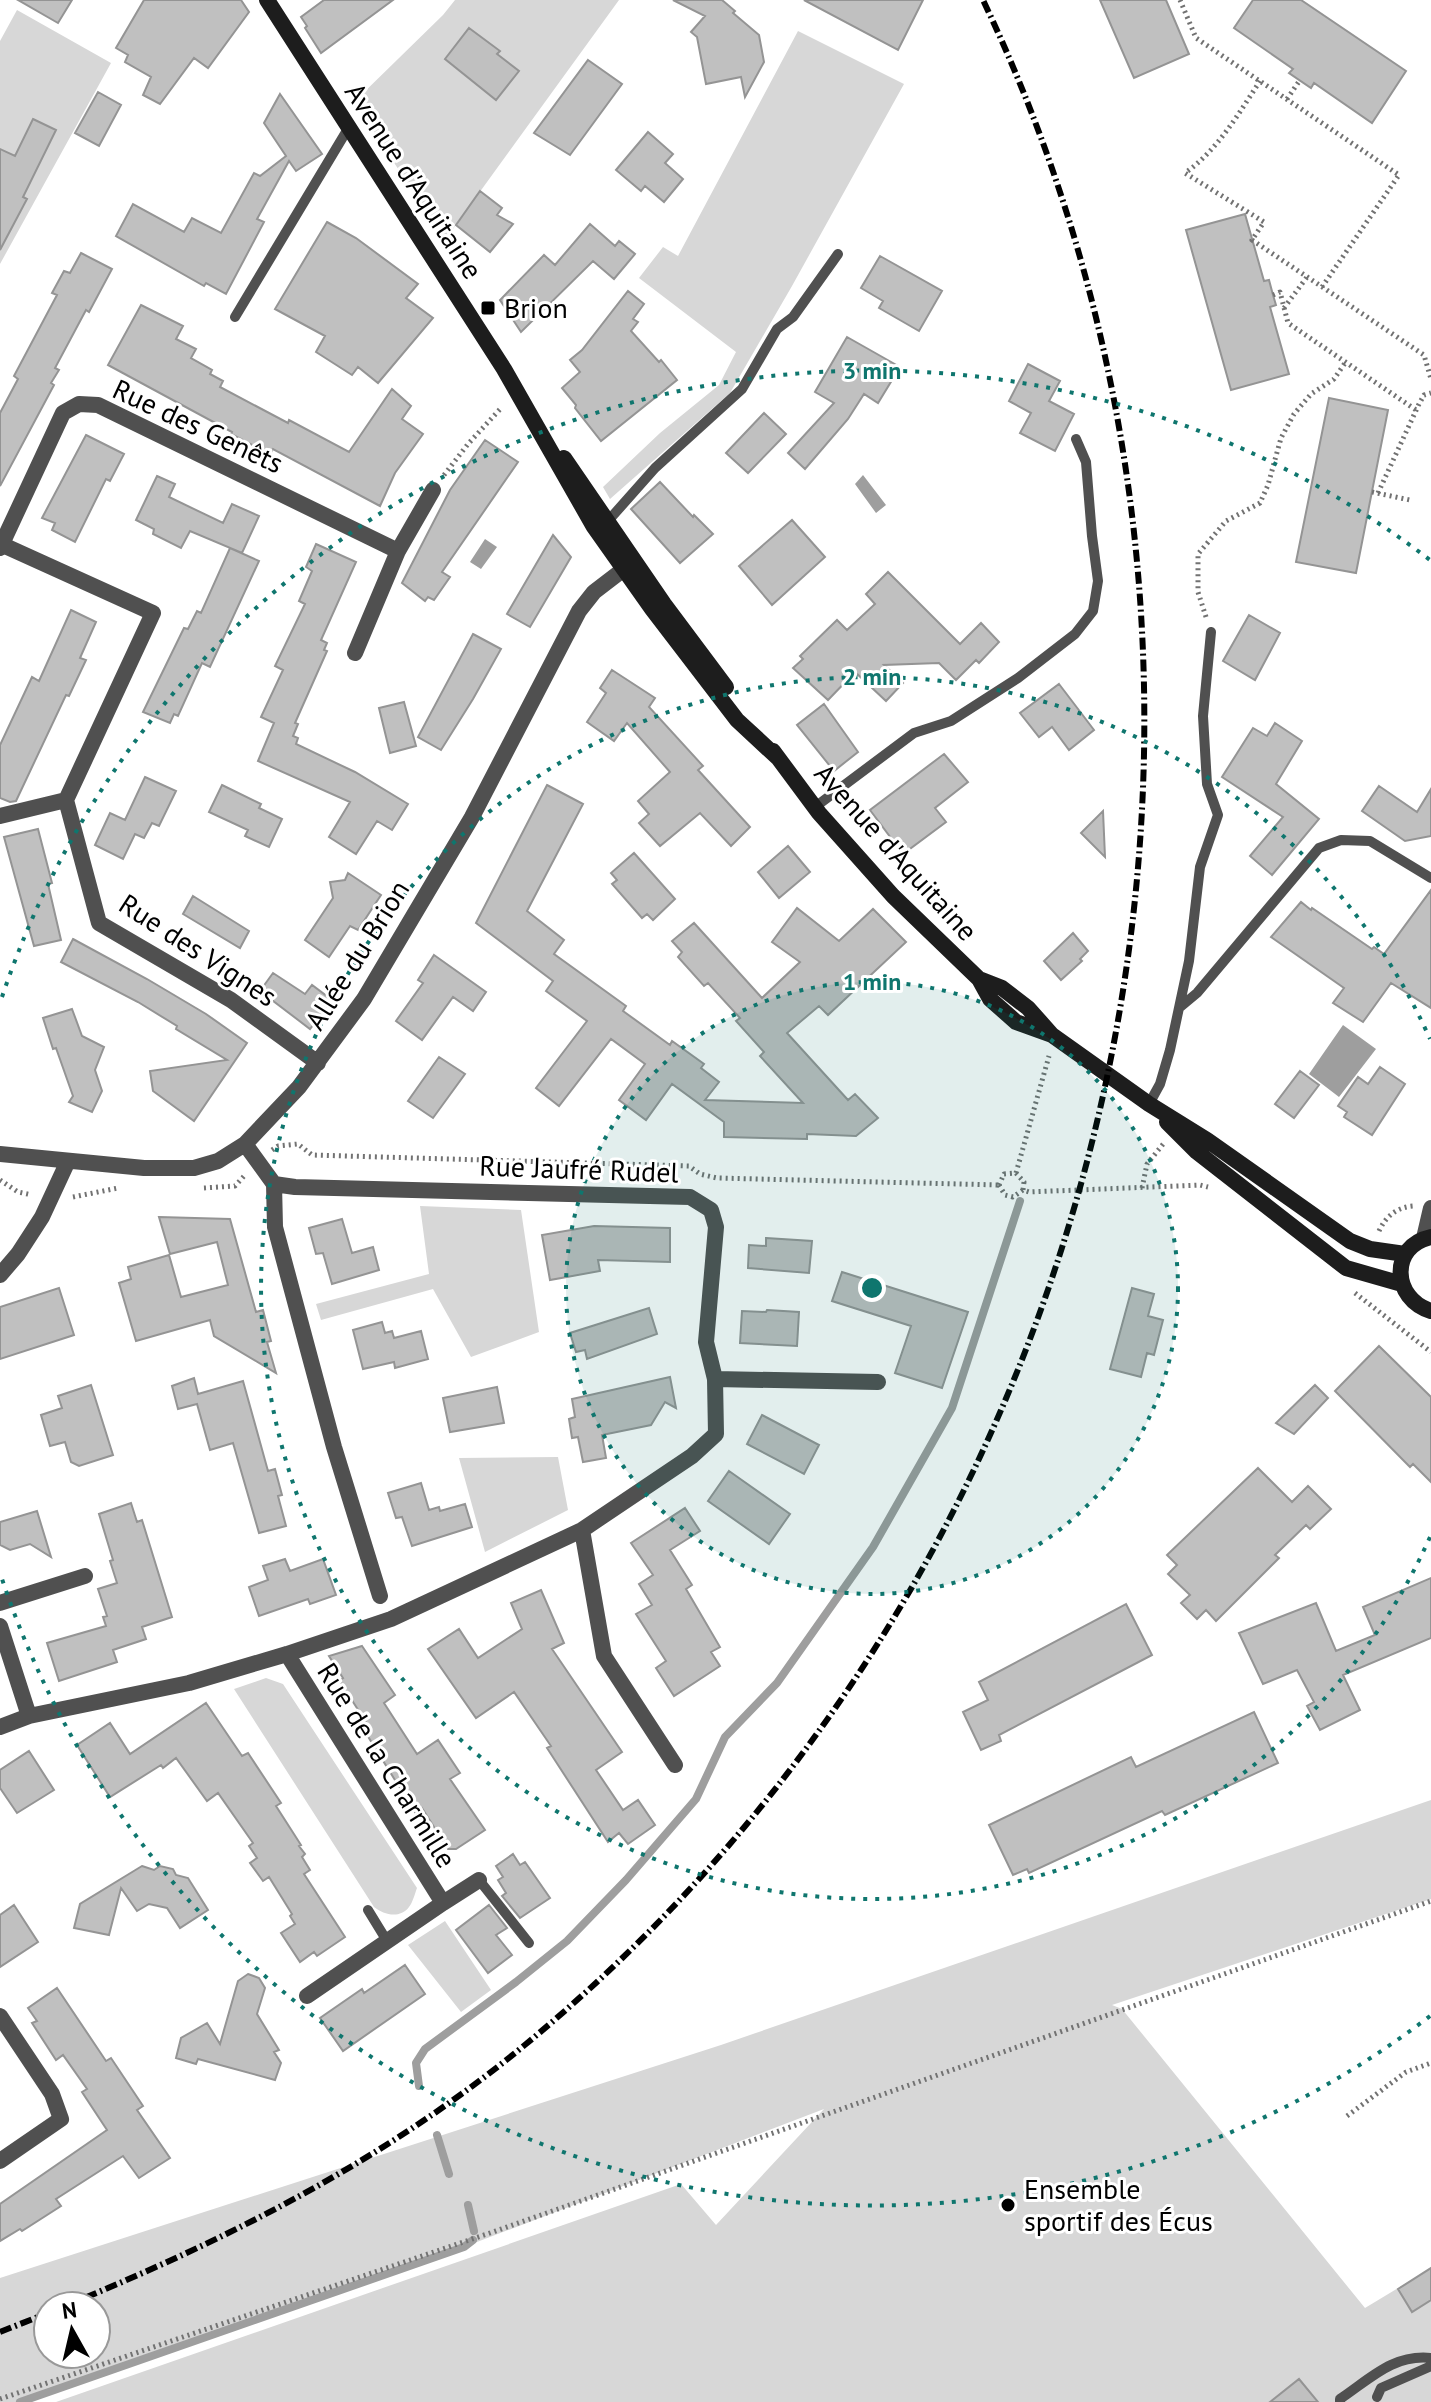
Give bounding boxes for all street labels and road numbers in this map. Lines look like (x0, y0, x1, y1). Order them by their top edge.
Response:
street label: Avenue d'Aquitaine (337, 76, 492, 286)
street label: Rue des Genêts (107, 370, 289, 481)
street label: Avenue d'Aquitaine (807, 755, 986, 948)
street label: Allée du Brion (296, 873, 417, 1036)
street label: Rue des Vignes (112, 885, 284, 1014)
street label: Rue Jaufré Rudel (479, 1147, 679, 1190)
street label: Rue de la Charmille (309, 1655, 465, 1874)

